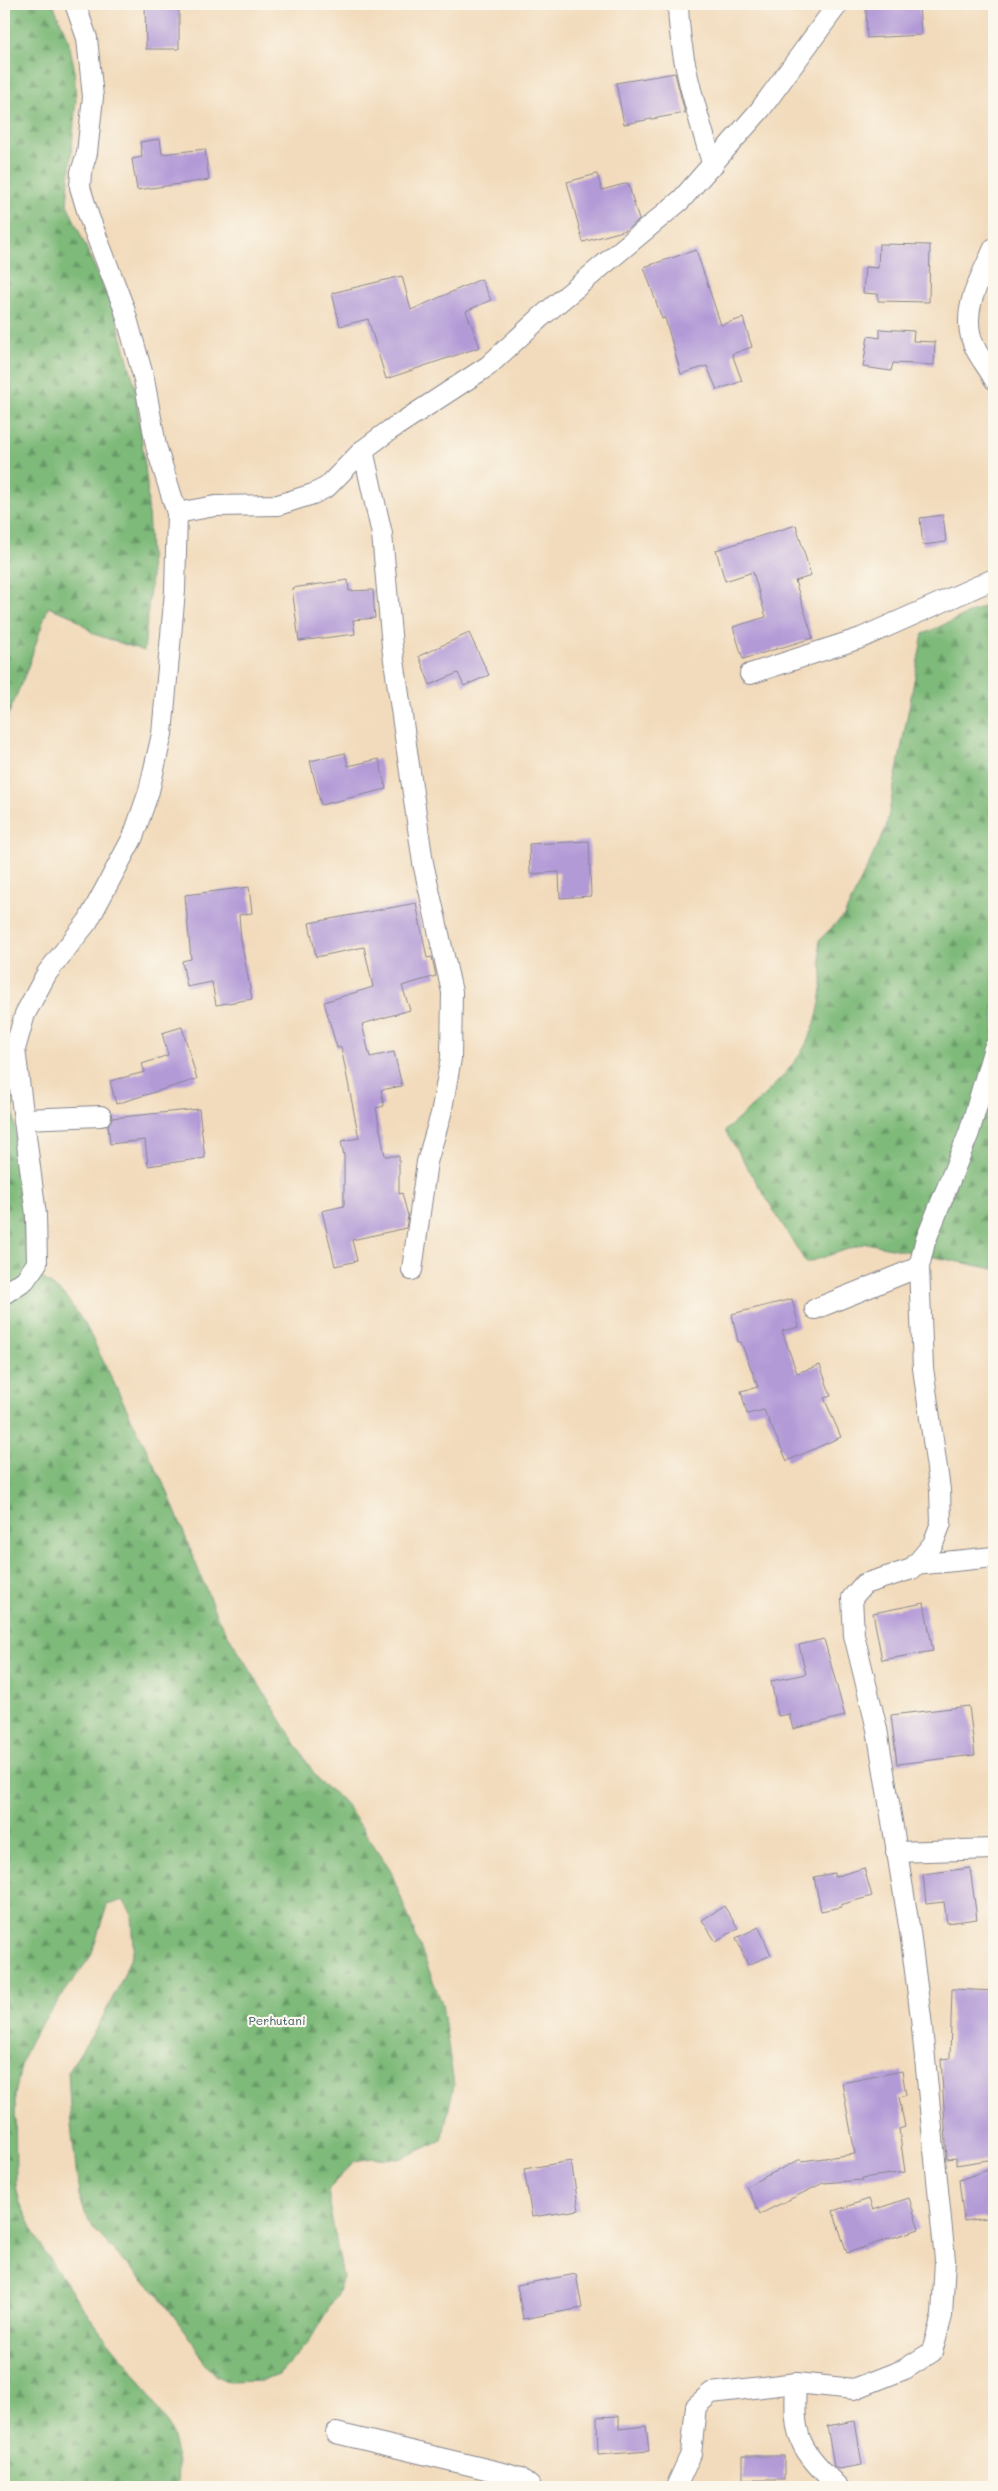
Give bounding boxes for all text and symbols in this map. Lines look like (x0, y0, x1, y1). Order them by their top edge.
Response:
park label: Perhutani (248, 2012, 306, 2028)

